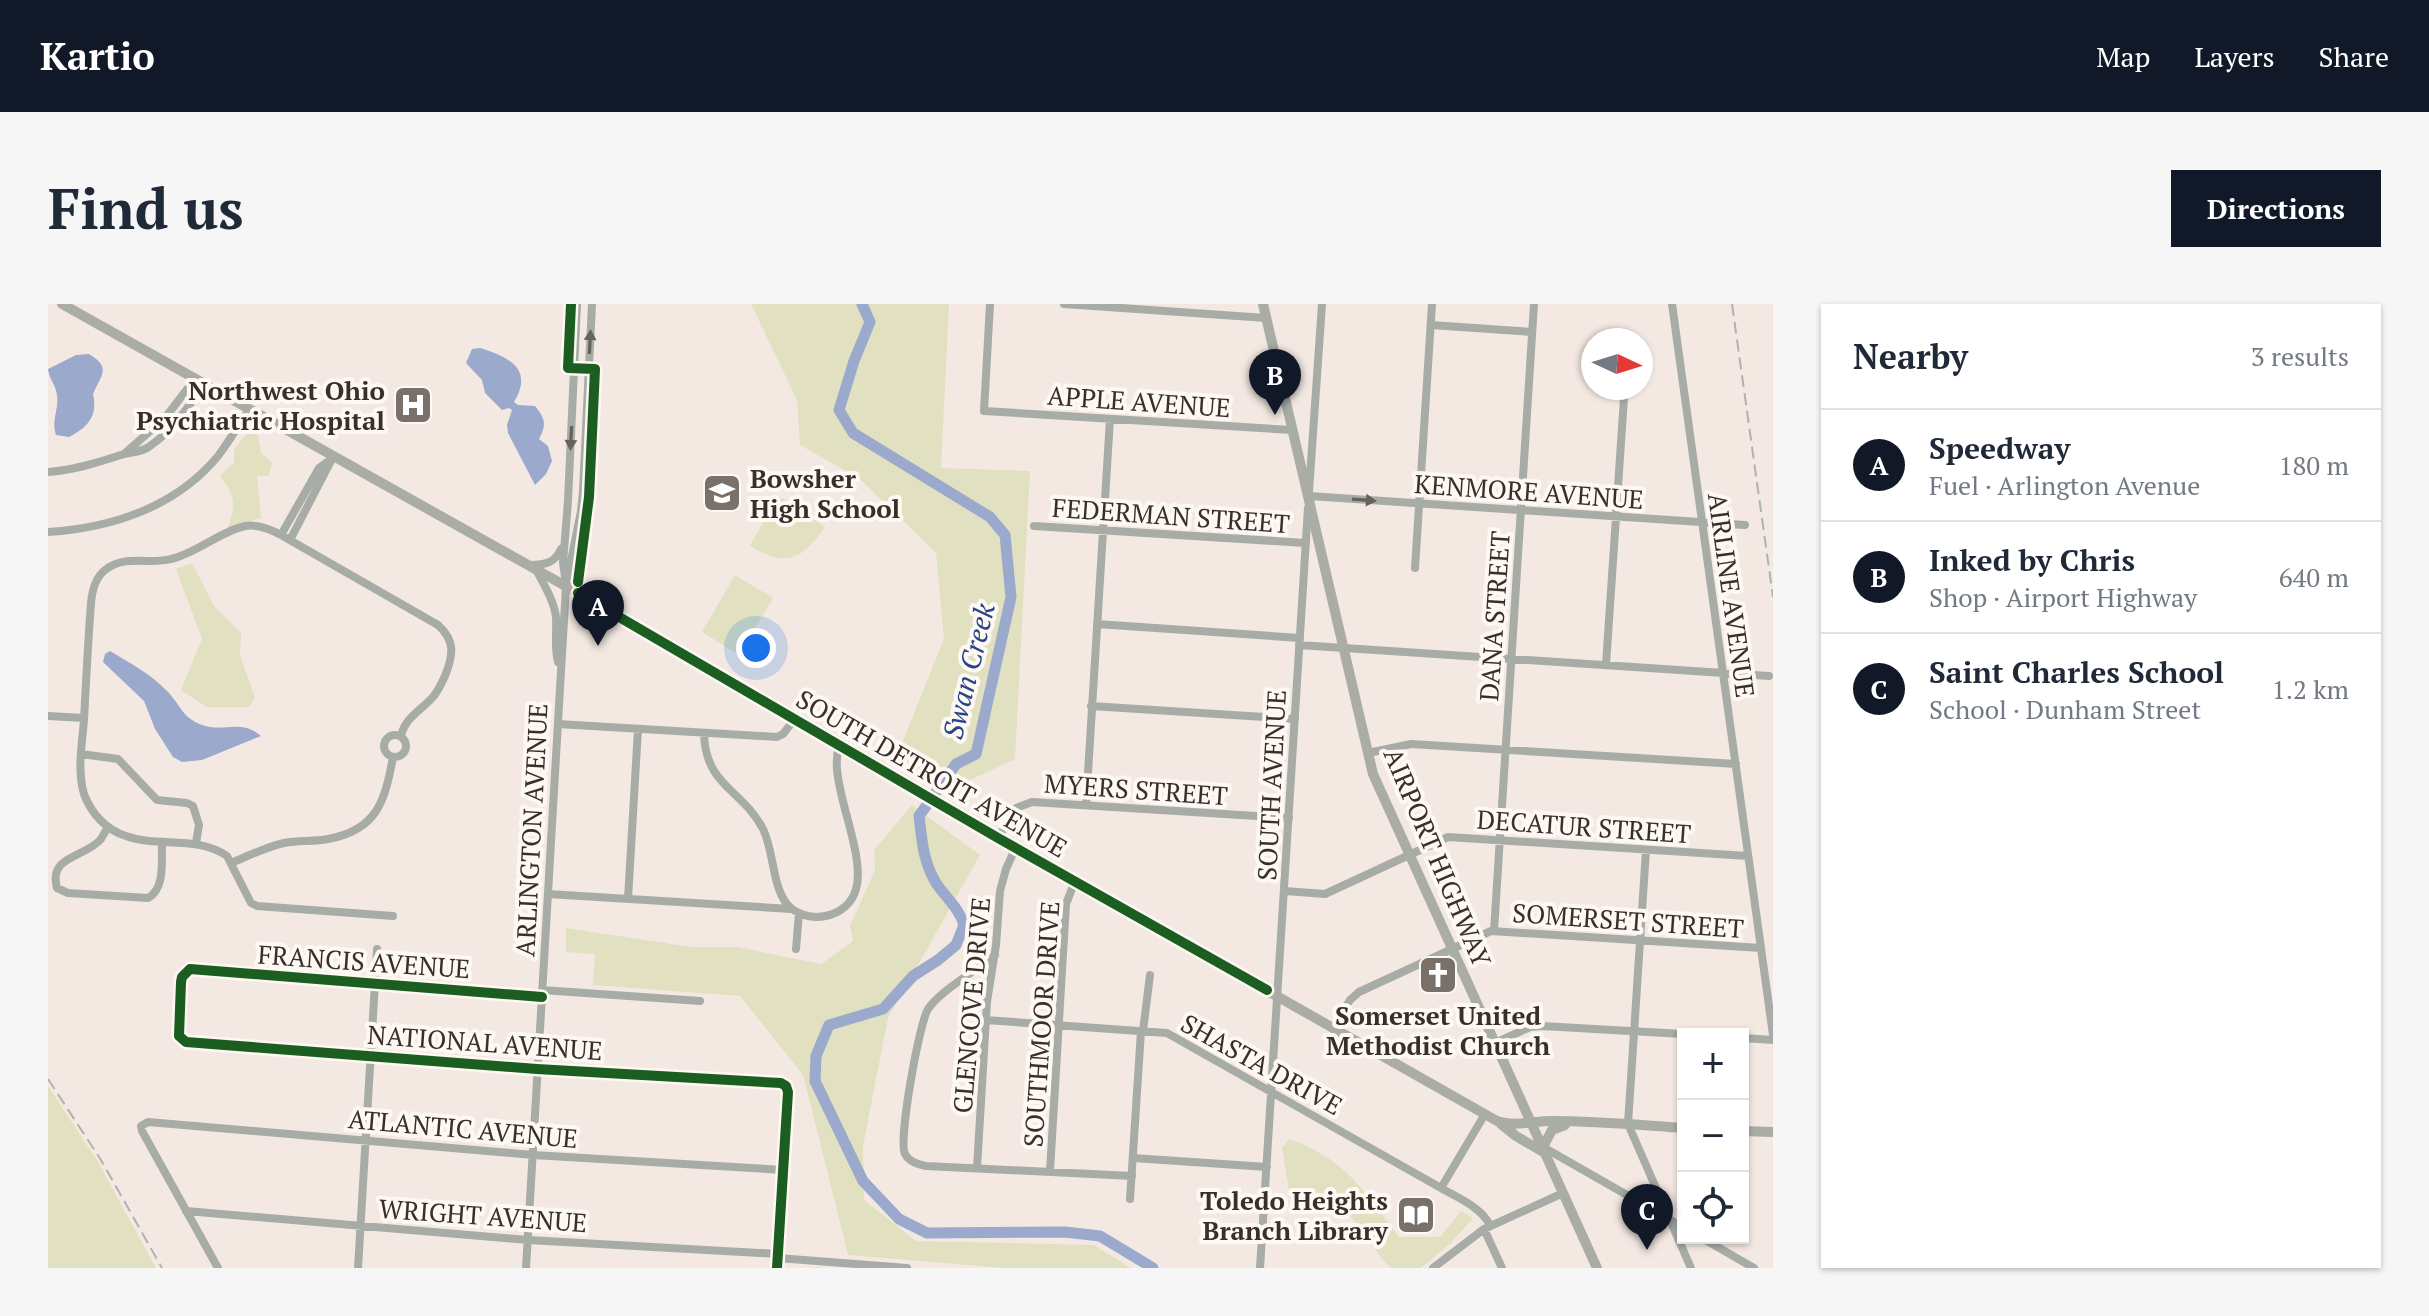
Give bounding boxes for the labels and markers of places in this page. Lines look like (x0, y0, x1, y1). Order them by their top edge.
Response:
pin: B (1249, 349, 1301, 415)
place label: Northwest Ohio Psychiatric Hospital (136, 373, 385, 437)
hospital icon: Northwest Ohio Psychiatric Hospital (392, 384, 434, 426)
place label: Bowsher High School (750, 461, 900, 525)
school or university icon: Bowsher High School (701, 472, 743, 514)
pin: A (572, 580, 624, 646)
church icon: Somerset United Methodist Church (1417, 954, 1459, 996)
place label: Somerset United Methodist Church (1326, 998, 1550, 1062)
place label: Toledo Heights Branch Library (1200, 1183, 1389, 1247)
pin: C (1621, 1184, 1673, 1250)
library icon: Toledo Heights Branch Library (1395, 1194, 1437, 1236)

